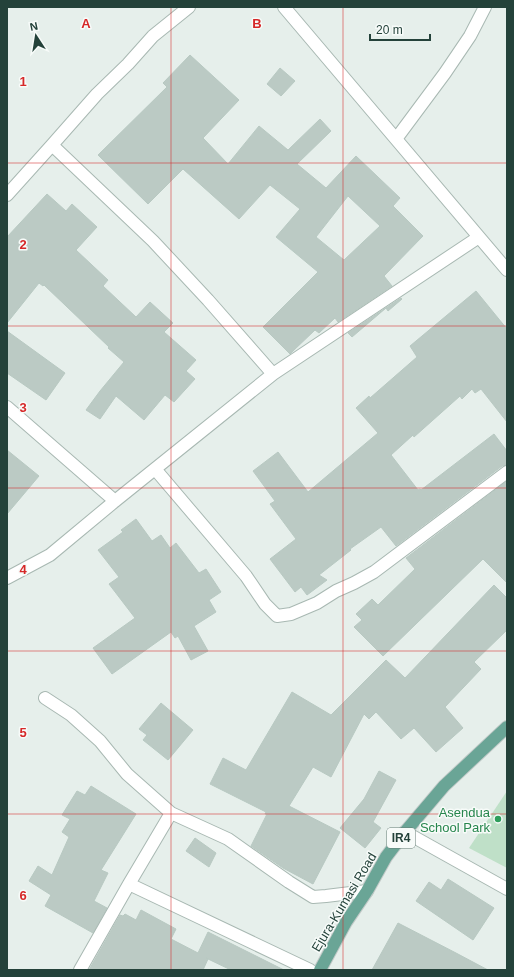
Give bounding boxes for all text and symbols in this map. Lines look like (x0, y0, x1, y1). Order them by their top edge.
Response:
north arrow (16, 16, 56, 56)
text: A (81, 16, 91, 31)
text: B (252, 16, 262, 31)
scale bar (370, 16, 430, 42)
text: N (29, 20, 39, 33)
text: 20 m (376, 23, 403, 37)
text: 1 (19, 74, 27, 89)
text: 2 (19, 237, 27, 252)
text: 3 (19, 400, 27, 415)
text: 4 (19, 562, 27, 577)
text: 5 (19, 725, 27, 740)
place label: Asendua School Park (420, 805, 491, 835)
marker: Asendua School Park (493, 814, 503, 824)
road number: IR4 (387, 828, 415, 848)
street label: Ejura-Kumasi Road (309, 850, 379, 954)
text: 6 (19, 888, 27, 903)

